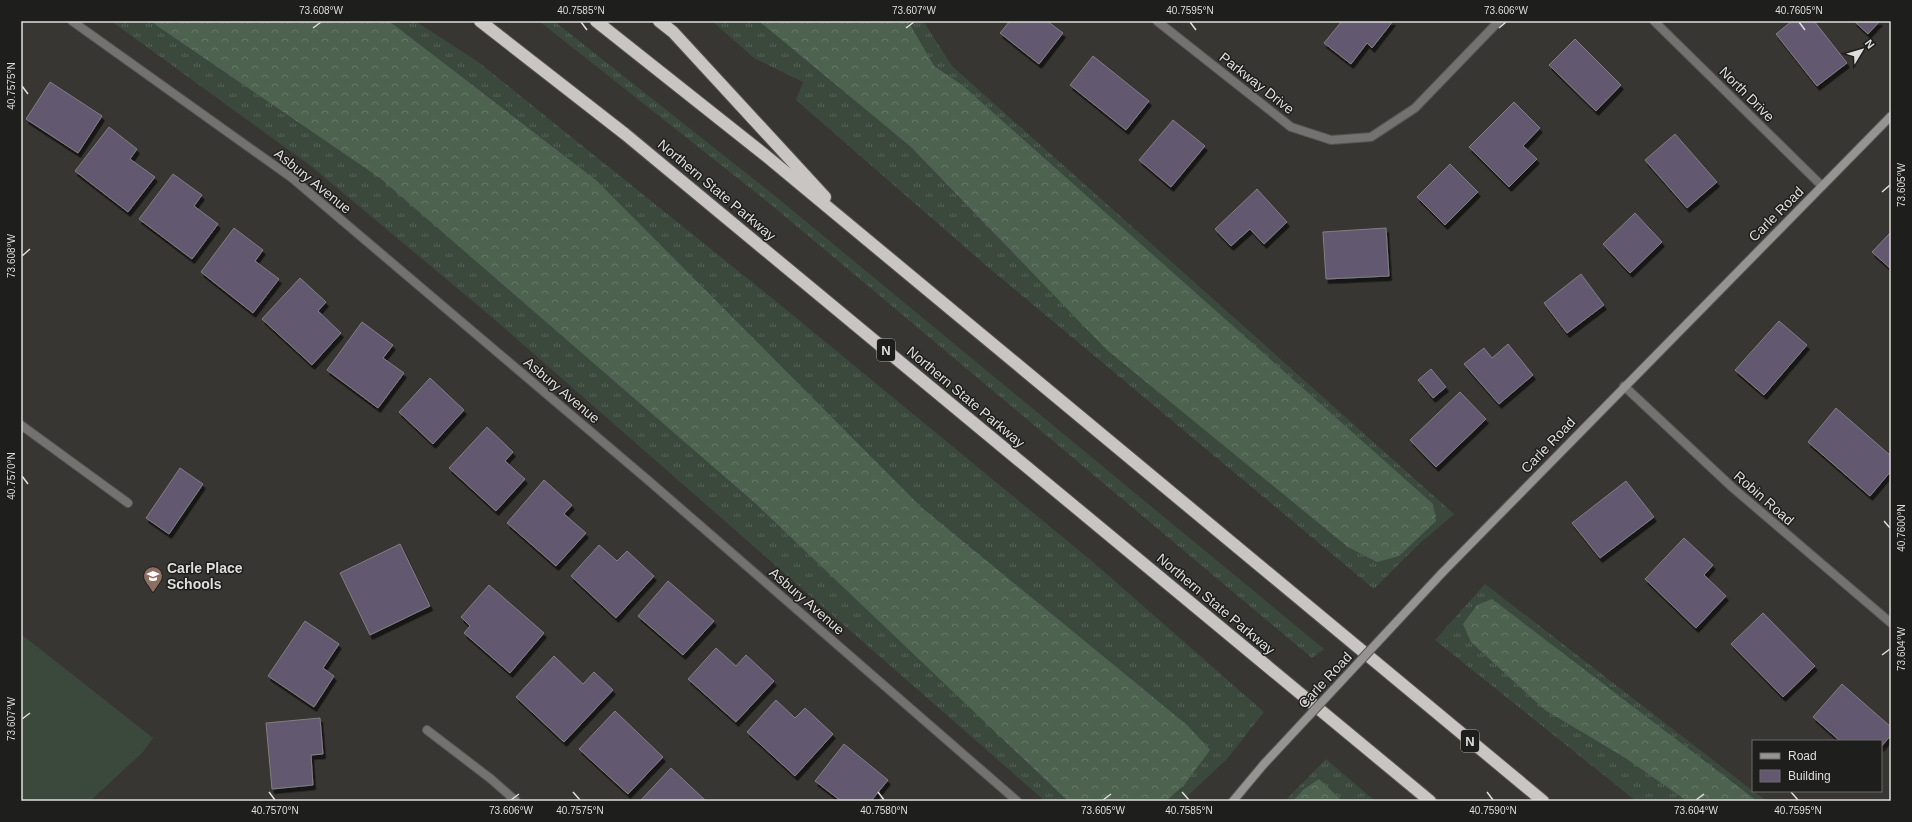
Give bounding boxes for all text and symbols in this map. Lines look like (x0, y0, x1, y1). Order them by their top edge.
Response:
text: 73.608°W (299, 5, 344, 16)
text: 40.7585°N (557, 5, 605, 16)
text: 73.607°W (892, 5, 937, 16)
text: 40.7595°N (1166, 5, 1214, 16)
text: 73.606°W (1484, 5, 1529, 16)
text: 40.7605°N (1775, 5, 1823, 16)
north arrow (1842, 30, 1882, 70)
text: N (1863, 37, 1877, 51)
street label: Parkway Drive (1217, 49, 1298, 117)
text: 40.7575°N (6, 62, 17, 110)
street label: North Drive (1716, 63, 1778, 125)
street label: Northern State Parkway (655, 136, 779, 244)
street label: Asbury Avenue (271, 145, 355, 217)
text: 73.605°W (1896, 162, 1907, 207)
street label: Carle Road (1745, 183, 1807, 245)
text: 73.608°W (6, 233, 17, 278)
road number: N (877, 339, 895, 361)
street label: Northern State Parkway (904, 343, 1028, 451)
street label: Asbury Avenue (521, 354, 603, 426)
street label: Carle Road (1518, 414, 1578, 476)
text: 40.7570°N (6, 452, 17, 500)
street label: Robin Road (1731, 468, 1797, 528)
text: 40.7600°N (1896, 504, 1907, 552)
street label: Northern State Parkway (1154, 550, 1278, 658)
place label: Carle Place Schools (167, 560, 243, 592)
street label: Asbury Avenue (766, 564, 848, 638)
school or university icon: Carle Place Schools (142, 565, 164, 593)
text: 73.604°W (1896, 626, 1907, 671)
street label: Carle Road (1295, 649, 1355, 711)
text: 73.607°W (6, 696, 17, 741)
road number: N (1461, 730, 1479, 752)
legend (1752, 740, 1882, 792)
text: Road (1788, 749, 1817, 763)
text: Building (1788, 769, 1831, 783)
text: 40.7570°N (251, 805, 299, 816)
text: 73.606°W (489, 805, 534, 816)
text: 40.7575°N (556, 805, 604, 816)
text: 40.7580°N (860, 805, 908, 816)
text: 73.605°W (1081, 805, 1126, 816)
text: 40.7585°N (1165, 805, 1213, 816)
text: 40.7590°N (1469, 805, 1517, 816)
text: 73.604°W (1674, 805, 1719, 816)
text: 40.7595°N (1774, 805, 1822, 816)

